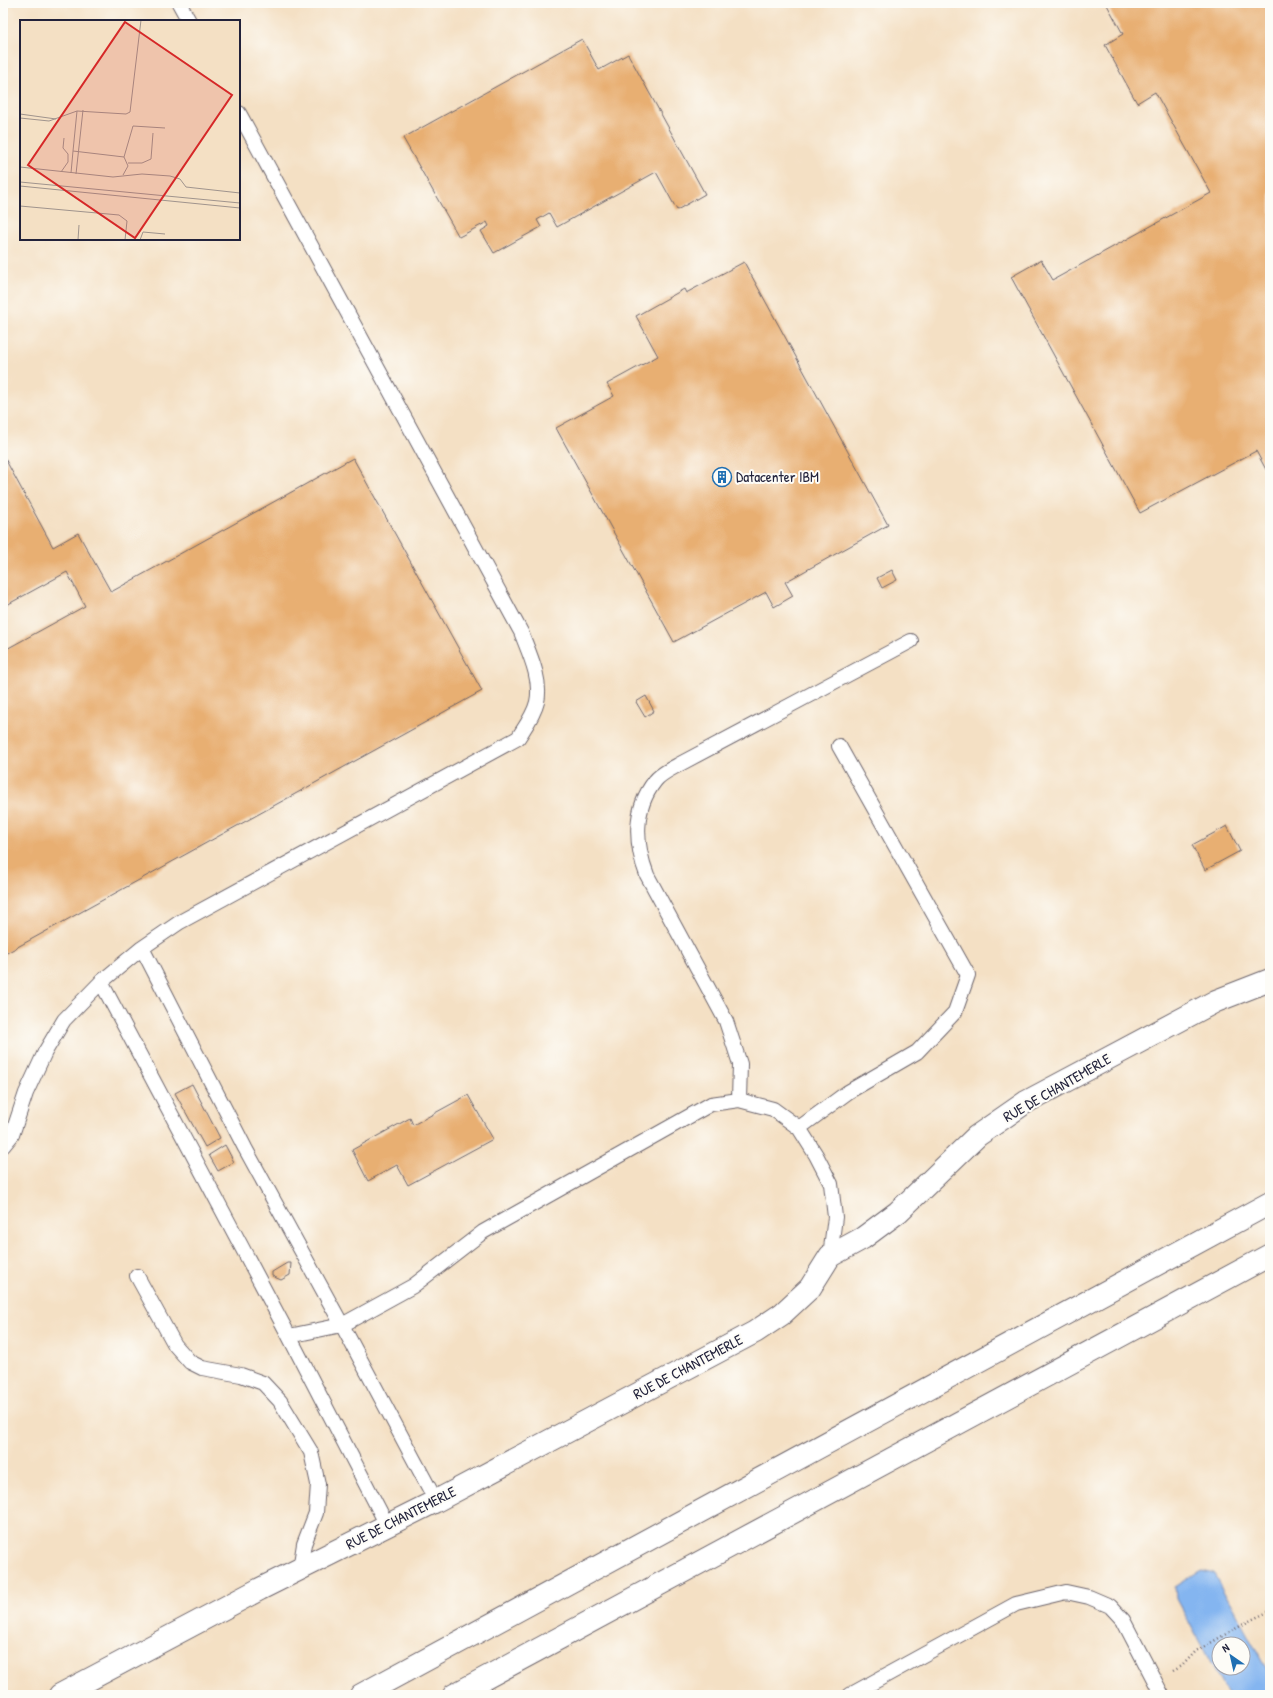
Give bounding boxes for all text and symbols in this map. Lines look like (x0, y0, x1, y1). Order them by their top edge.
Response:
inset map (20, 20, 240, 240)
building icon: Datacenter IBM (711, 466, 733, 488)
place label: Datacenter IBM (736, 466, 819, 487)
street label: RUE DE CHANTEMERLE (999, 1048, 1115, 1127)
street label: RUE DE CHANTEMERLE (629, 1329, 746, 1404)
street label: RUE DE CHANTEMERLE (342, 1481, 460, 1554)
north arrow (1211, 1636, 1251, 1676)
text: N (1219, 1640, 1232, 1655)

